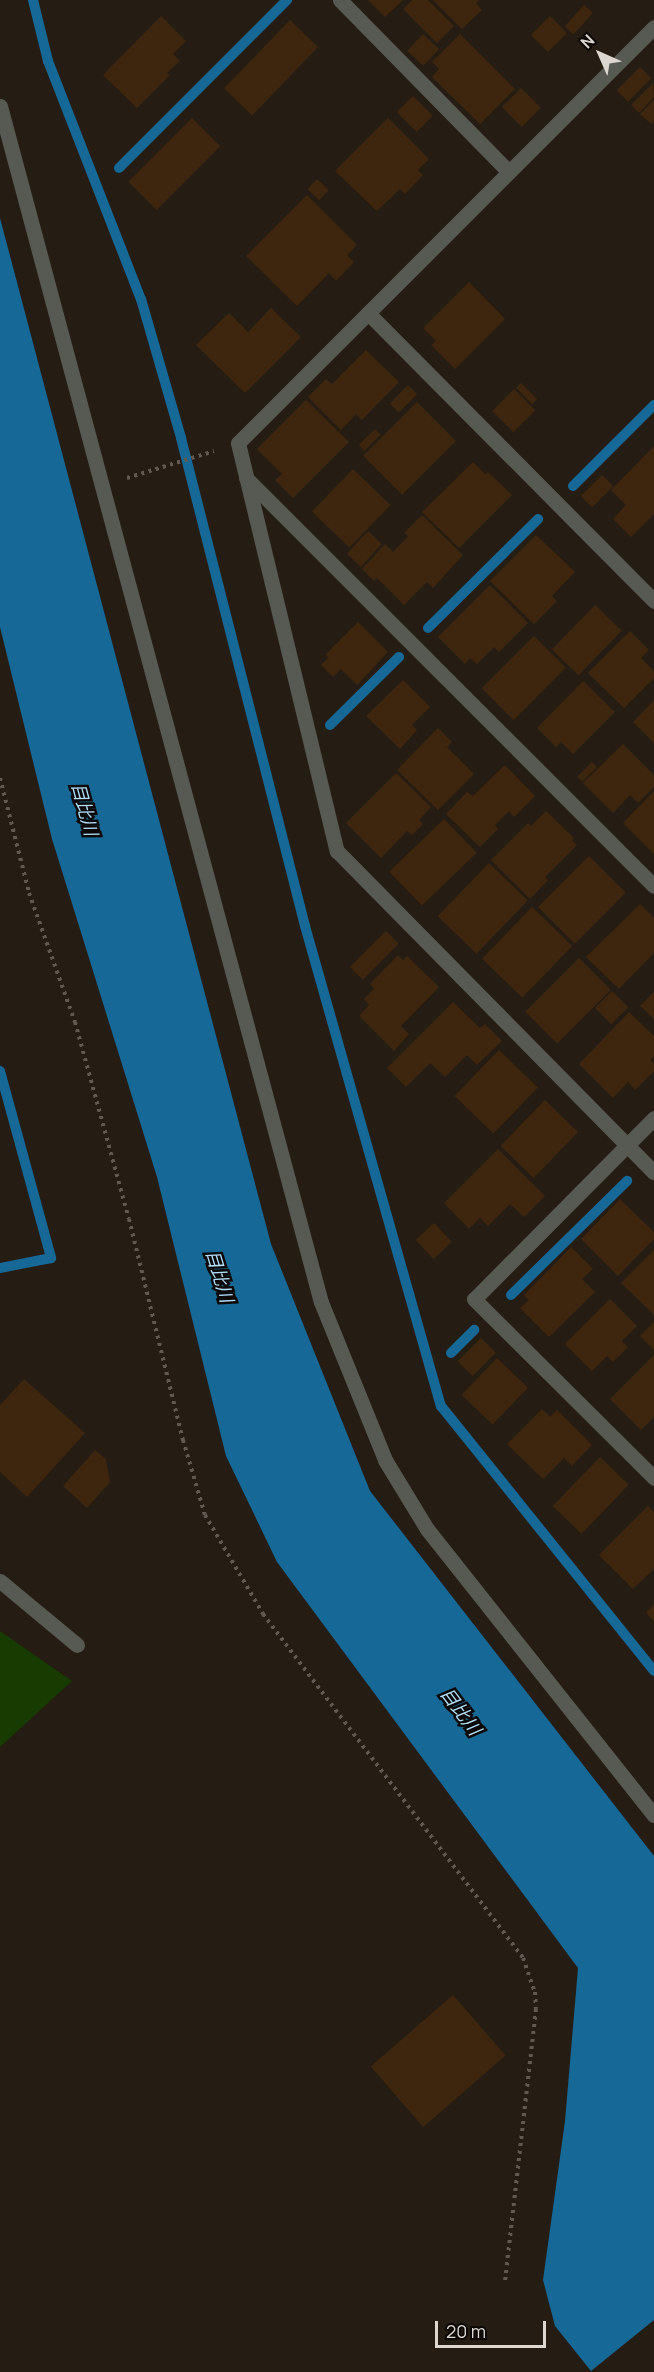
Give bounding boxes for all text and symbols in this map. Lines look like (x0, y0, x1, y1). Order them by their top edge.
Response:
north arrow (570, 24, 630, 84)
text: N (575, 29, 599, 53)
water label: 目比川 (68, 780, 102, 838)
water label: 目比川 (202, 1247, 238, 1305)
water label: 目比川 (436, 1683, 486, 1739)
scale bar (438, 2309, 549, 2347)
text: 20 m (446, 2319, 486, 2343)

